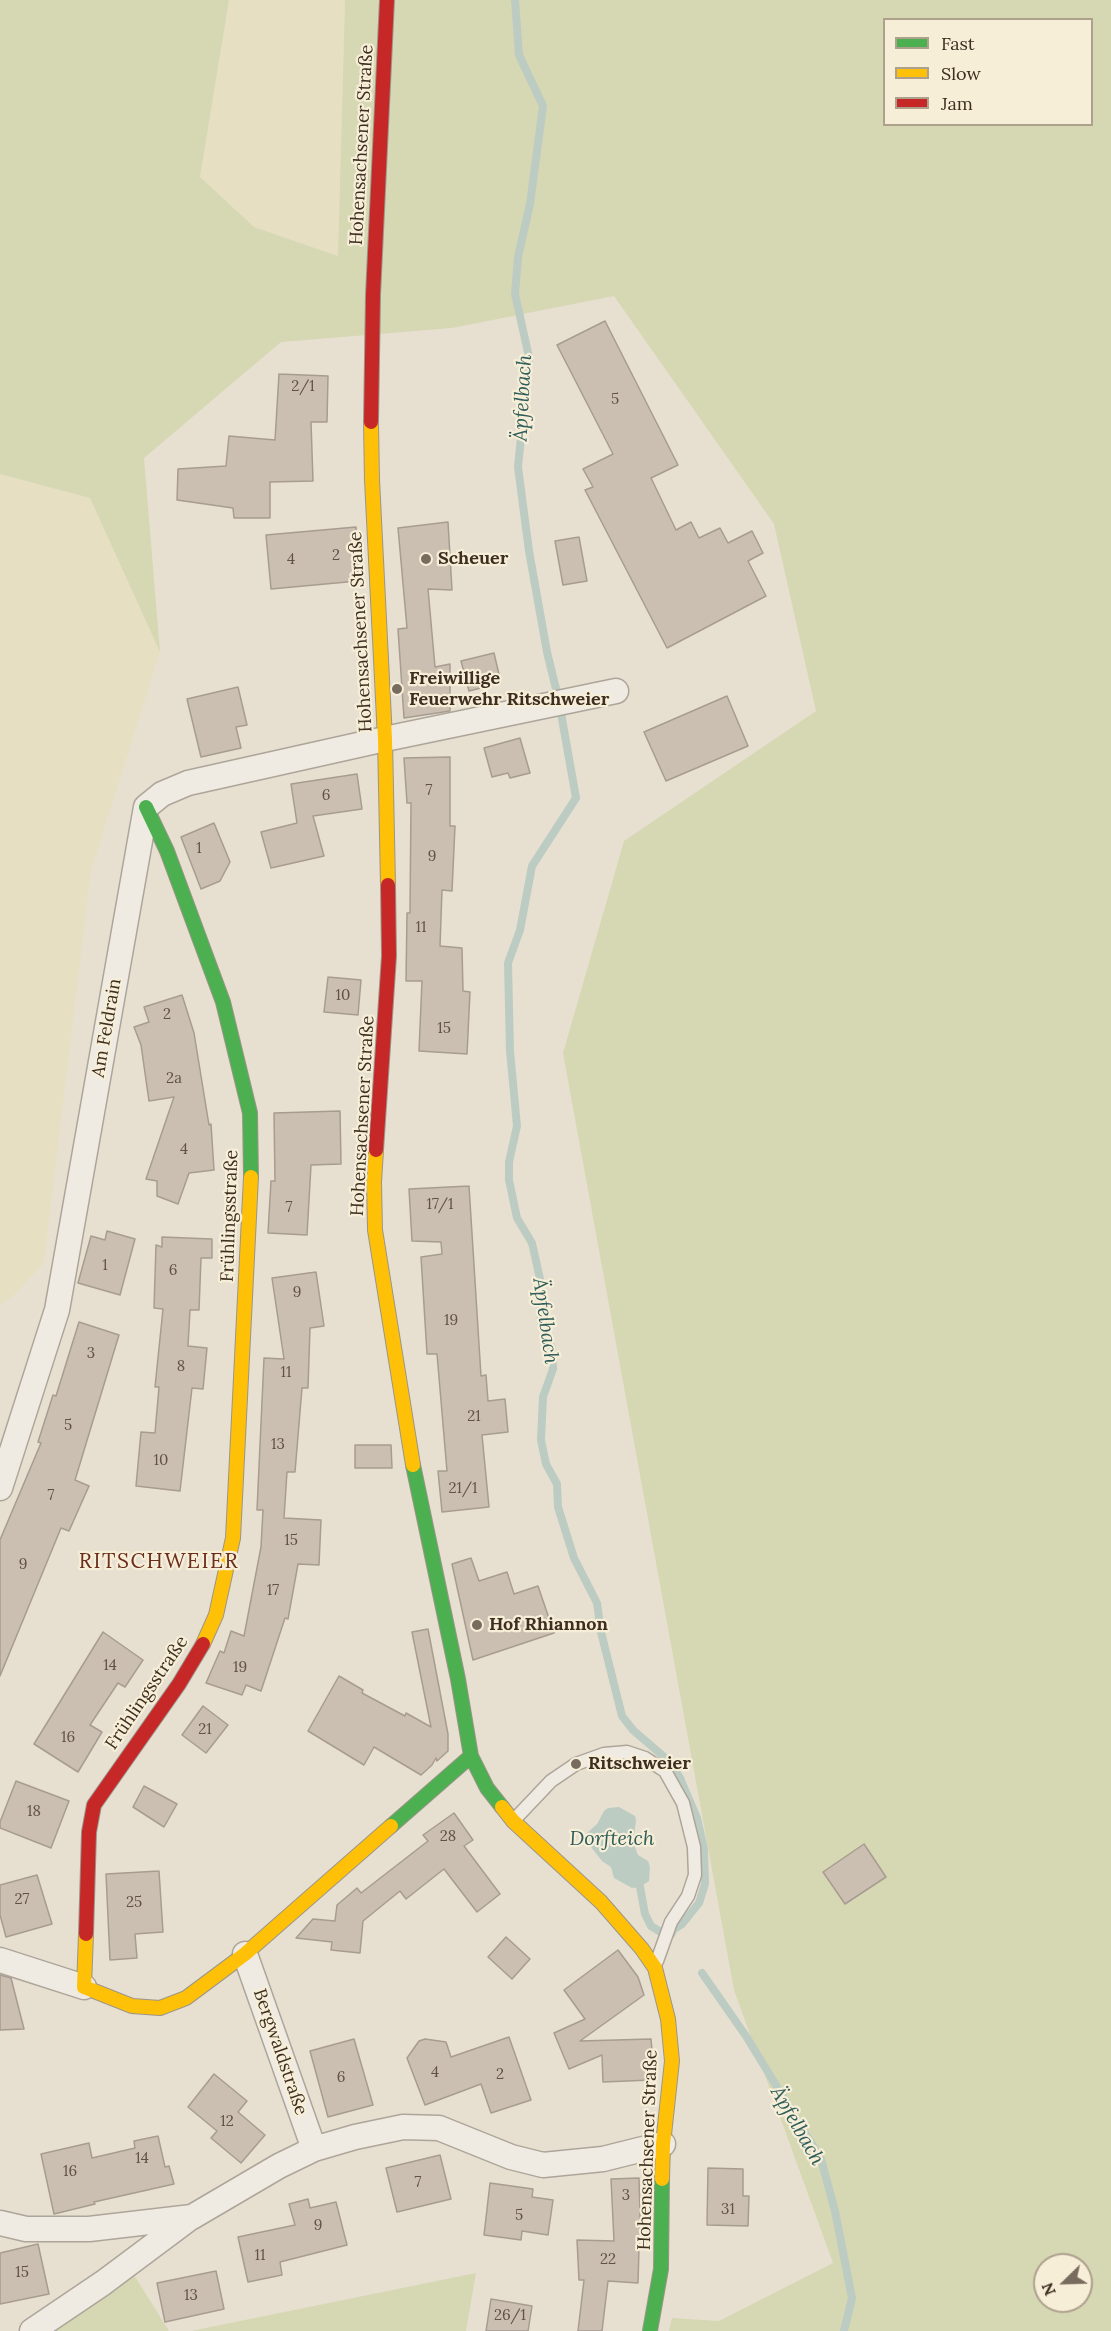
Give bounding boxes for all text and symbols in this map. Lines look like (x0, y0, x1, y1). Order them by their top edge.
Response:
legend (883, 18, 1093, 126)
text: Fast (941, 32, 975, 55)
street label: Hohensachsener Straße (346, 44, 378, 246)
text: Slow (941, 62, 981, 85)
text: Jam (941, 92, 973, 115)
water label: Äpfelbach (509, 354, 537, 442)
house number: 2/1 (291, 378, 315, 396)
house number: 5 (611, 391, 619, 409)
street label: Hohensachsener Straße (345, 531, 377, 733)
house number: 2 (332, 547, 340, 565)
place label: Scheuer (438, 548, 508, 570)
house number: 4 (287, 551, 295, 569)
marker: Scheuer (419, 552, 433, 566)
place label: Freiwillige Feuerwehr Ritschweier (409, 668, 609, 710)
marker: Freiwillige Feuerwehr Ritschweier (390, 682, 404, 696)
house number: 7 (426, 782, 432, 800)
house number: 6 (322, 787, 330, 805)
house number: 1 (196, 840, 202, 858)
house number: 9 (428, 848, 436, 866)
house number: 11 (416, 919, 426, 937)
street label: Am Feldrain (88, 977, 126, 1079)
house number: 10 (336, 987, 350, 1005)
house number: 2 (163, 1006, 171, 1024)
street label: Hohensachsener Straße (347, 1015, 379, 1217)
house number: 15 (437, 1020, 451, 1038)
house number: 2a (166, 1070, 182, 1088)
house number: 4 (180, 1141, 188, 1159)
street label: Frühlingsstraße (217, 1149, 243, 1283)
house number: 17/1 (426, 1196, 454, 1214)
house number: 7 (286, 1199, 292, 1217)
house number: 1 (102, 1257, 108, 1275)
house number: 6 (169, 1262, 177, 1280)
water label: Äpfelbach (527, 1276, 563, 1366)
house number: 9 (293, 1284, 301, 1302)
house number: 19 (444, 1312, 458, 1330)
house number: 3 (87, 1345, 95, 1363)
house number: 8 (177, 1358, 185, 1376)
house number: 11 (281, 1364, 291, 1382)
house number: 21 (467, 1408, 481, 1426)
house number: 5 (64, 1417, 72, 1435)
house number: 13 (271, 1436, 285, 1454)
house number: 10 (154, 1452, 168, 1470)
house number: 21/1 (448, 1480, 478, 1498)
house number: 7 (48, 1487, 54, 1505)
house number: 15 (284, 1532, 298, 1550)
district label: RITSCHWEIER (79, 1549, 239, 1575)
house number: 9 (19, 1556, 27, 1574)
house number: 17 (267, 1582, 279, 1600)
place label: Hof Rhiannon (489, 1614, 608, 1636)
marker: Hof Rhiannon (470, 1618, 484, 1632)
street label: Frühlingsstraße (101, 1632, 193, 1754)
house number: 14 (103, 1657, 117, 1675)
house number: 19 (233, 1659, 247, 1677)
house number: 21 (198, 1721, 212, 1739)
house number: 16 (61, 1729, 75, 1747)
place label: Ritschweier (588, 1753, 691, 1775)
marker: Ritschweier (569, 1757, 583, 1771)
house number: 18 (27, 1803, 41, 1821)
water label: Dorfteich (570, 1827, 654, 1851)
house number: 28 (440, 1828, 456, 1846)
house number: 27 (15, 1891, 29, 1909)
house number: 25 (126, 1894, 142, 1912)
street label: Bergwaldstraße (248, 1986, 312, 2118)
street label: Hohensachsener Straße (634, 2049, 662, 2251)
house number: 4 (431, 2064, 439, 2082)
house number: 2 (496, 2066, 504, 2084)
house number: 6 (337, 2069, 345, 2087)
water label: Äpfelbach (765, 2082, 829, 2170)
house number: 12 (220, 2113, 234, 2131)
house number: 14 (135, 2150, 149, 2168)
house number: 16 (63, 2163, 77, 2181)
house number: 7 (415, 2174, 421, 2192)
house number: 3 (622, 2187, 630, 2205)
house number: 31 (721, 2201, 735, 2219)
house number: 5 (515, 2207, 523, 2225)
house number: 9 (314, 2217, 322, 2235)
house number: 11 (255, 2247, 265, 2265)
house number: 22 (600, 2251, 616, 2269)
north arrow (1033, 2253, 1093, 2313)
house number: 15 (15, 2264, 29, 2282)
text: N (1037, 2280, 1060, 2299)
house number: 13 (184, 2287, 198, 2305)
house number: 26/1 (494, 2307, 526, 2325)

